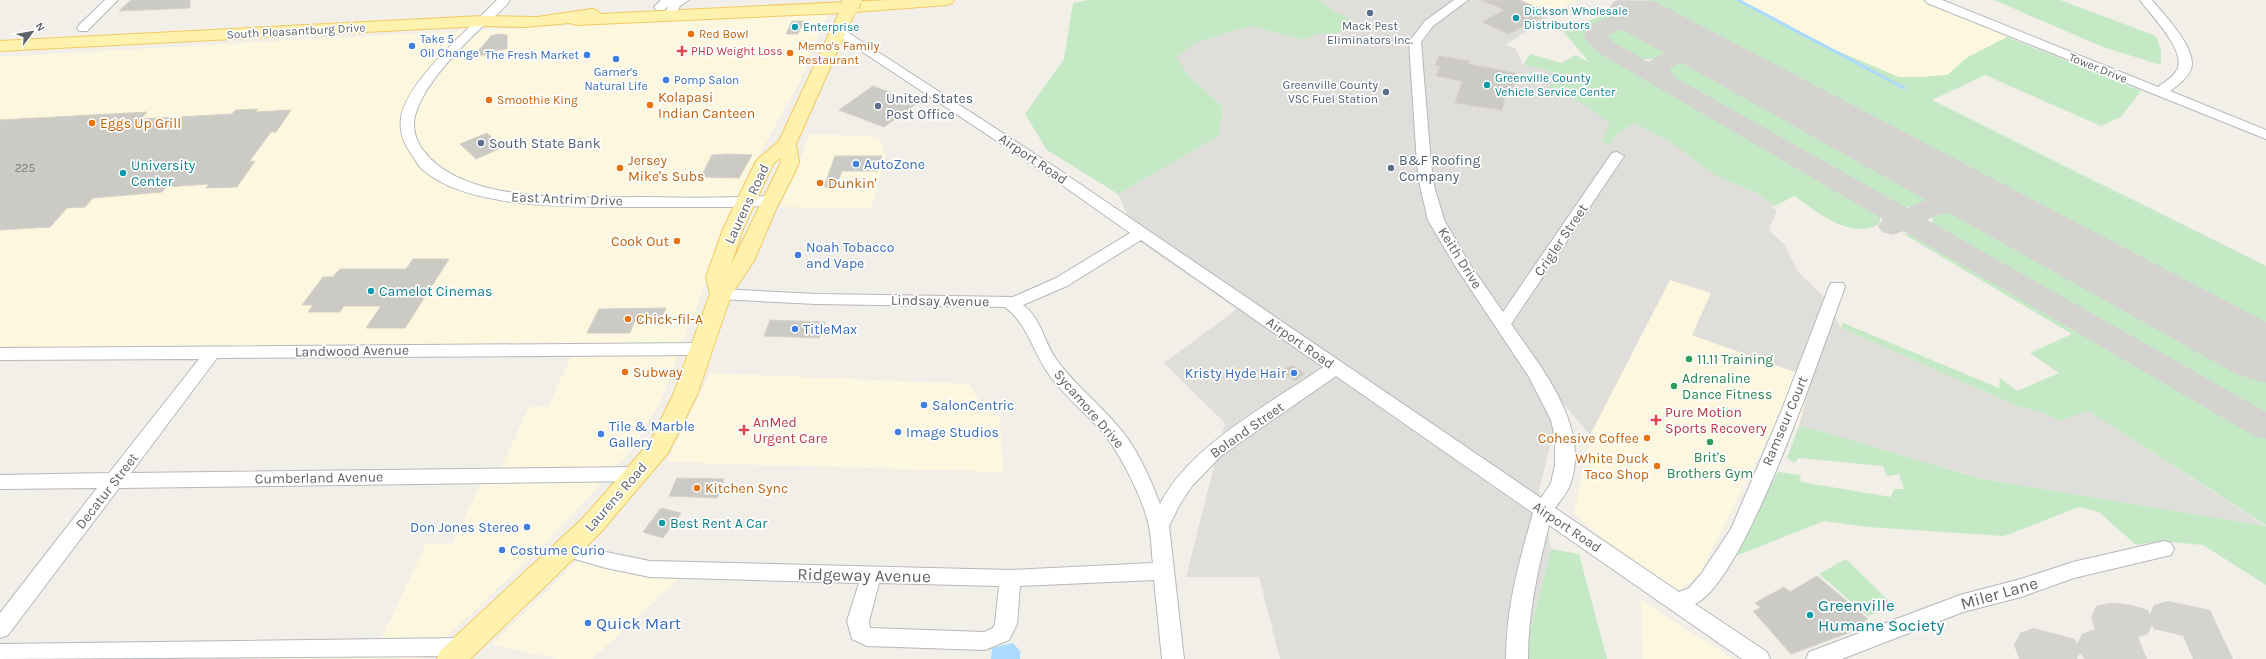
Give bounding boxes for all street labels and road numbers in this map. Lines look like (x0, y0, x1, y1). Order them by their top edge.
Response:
street label: South Pleasantburg Drive (226, 20, 366, 42)
street label: Tower Drive (2067, 50, 2129, 86)
street label: Airport Road (995, 130, 1071, 188)
street label: Laurens Road (721, 161, 773, 247)
street label: East Antrim Drive (511, 189, 623, 209)
street label: Crigler Street (1531, 201, 1591, 279)
street label: Keith Drive (1434, 224, 1486, 292)
street label: Lindsay Avenue (891, 292, 989, 310)
street label: Airport Road (1263, 313, 1337, 373)
street label: Landwood Avenue (295, 342, 409, 360)
street label: Sycamore Drive (1050, 366, 1128, 452)
street label: Ramseur Court (1758, 374, 1812, 468)
street label: Boland Street (1207, 398, 1287, 462)
street label: Decatur Street (72, 450, 142, 532)
street label: Laurens Road (581, 459, 651, 535)
street label: Cumberland Avenue (255, 468, 383, 488)
street label: Airport Road (1529, 498, 1605, 556)
street label: Ridgeway Avenue (797, 564, 931, 586)
street label: Miler Lane (1958, 572, 2040, 614)

